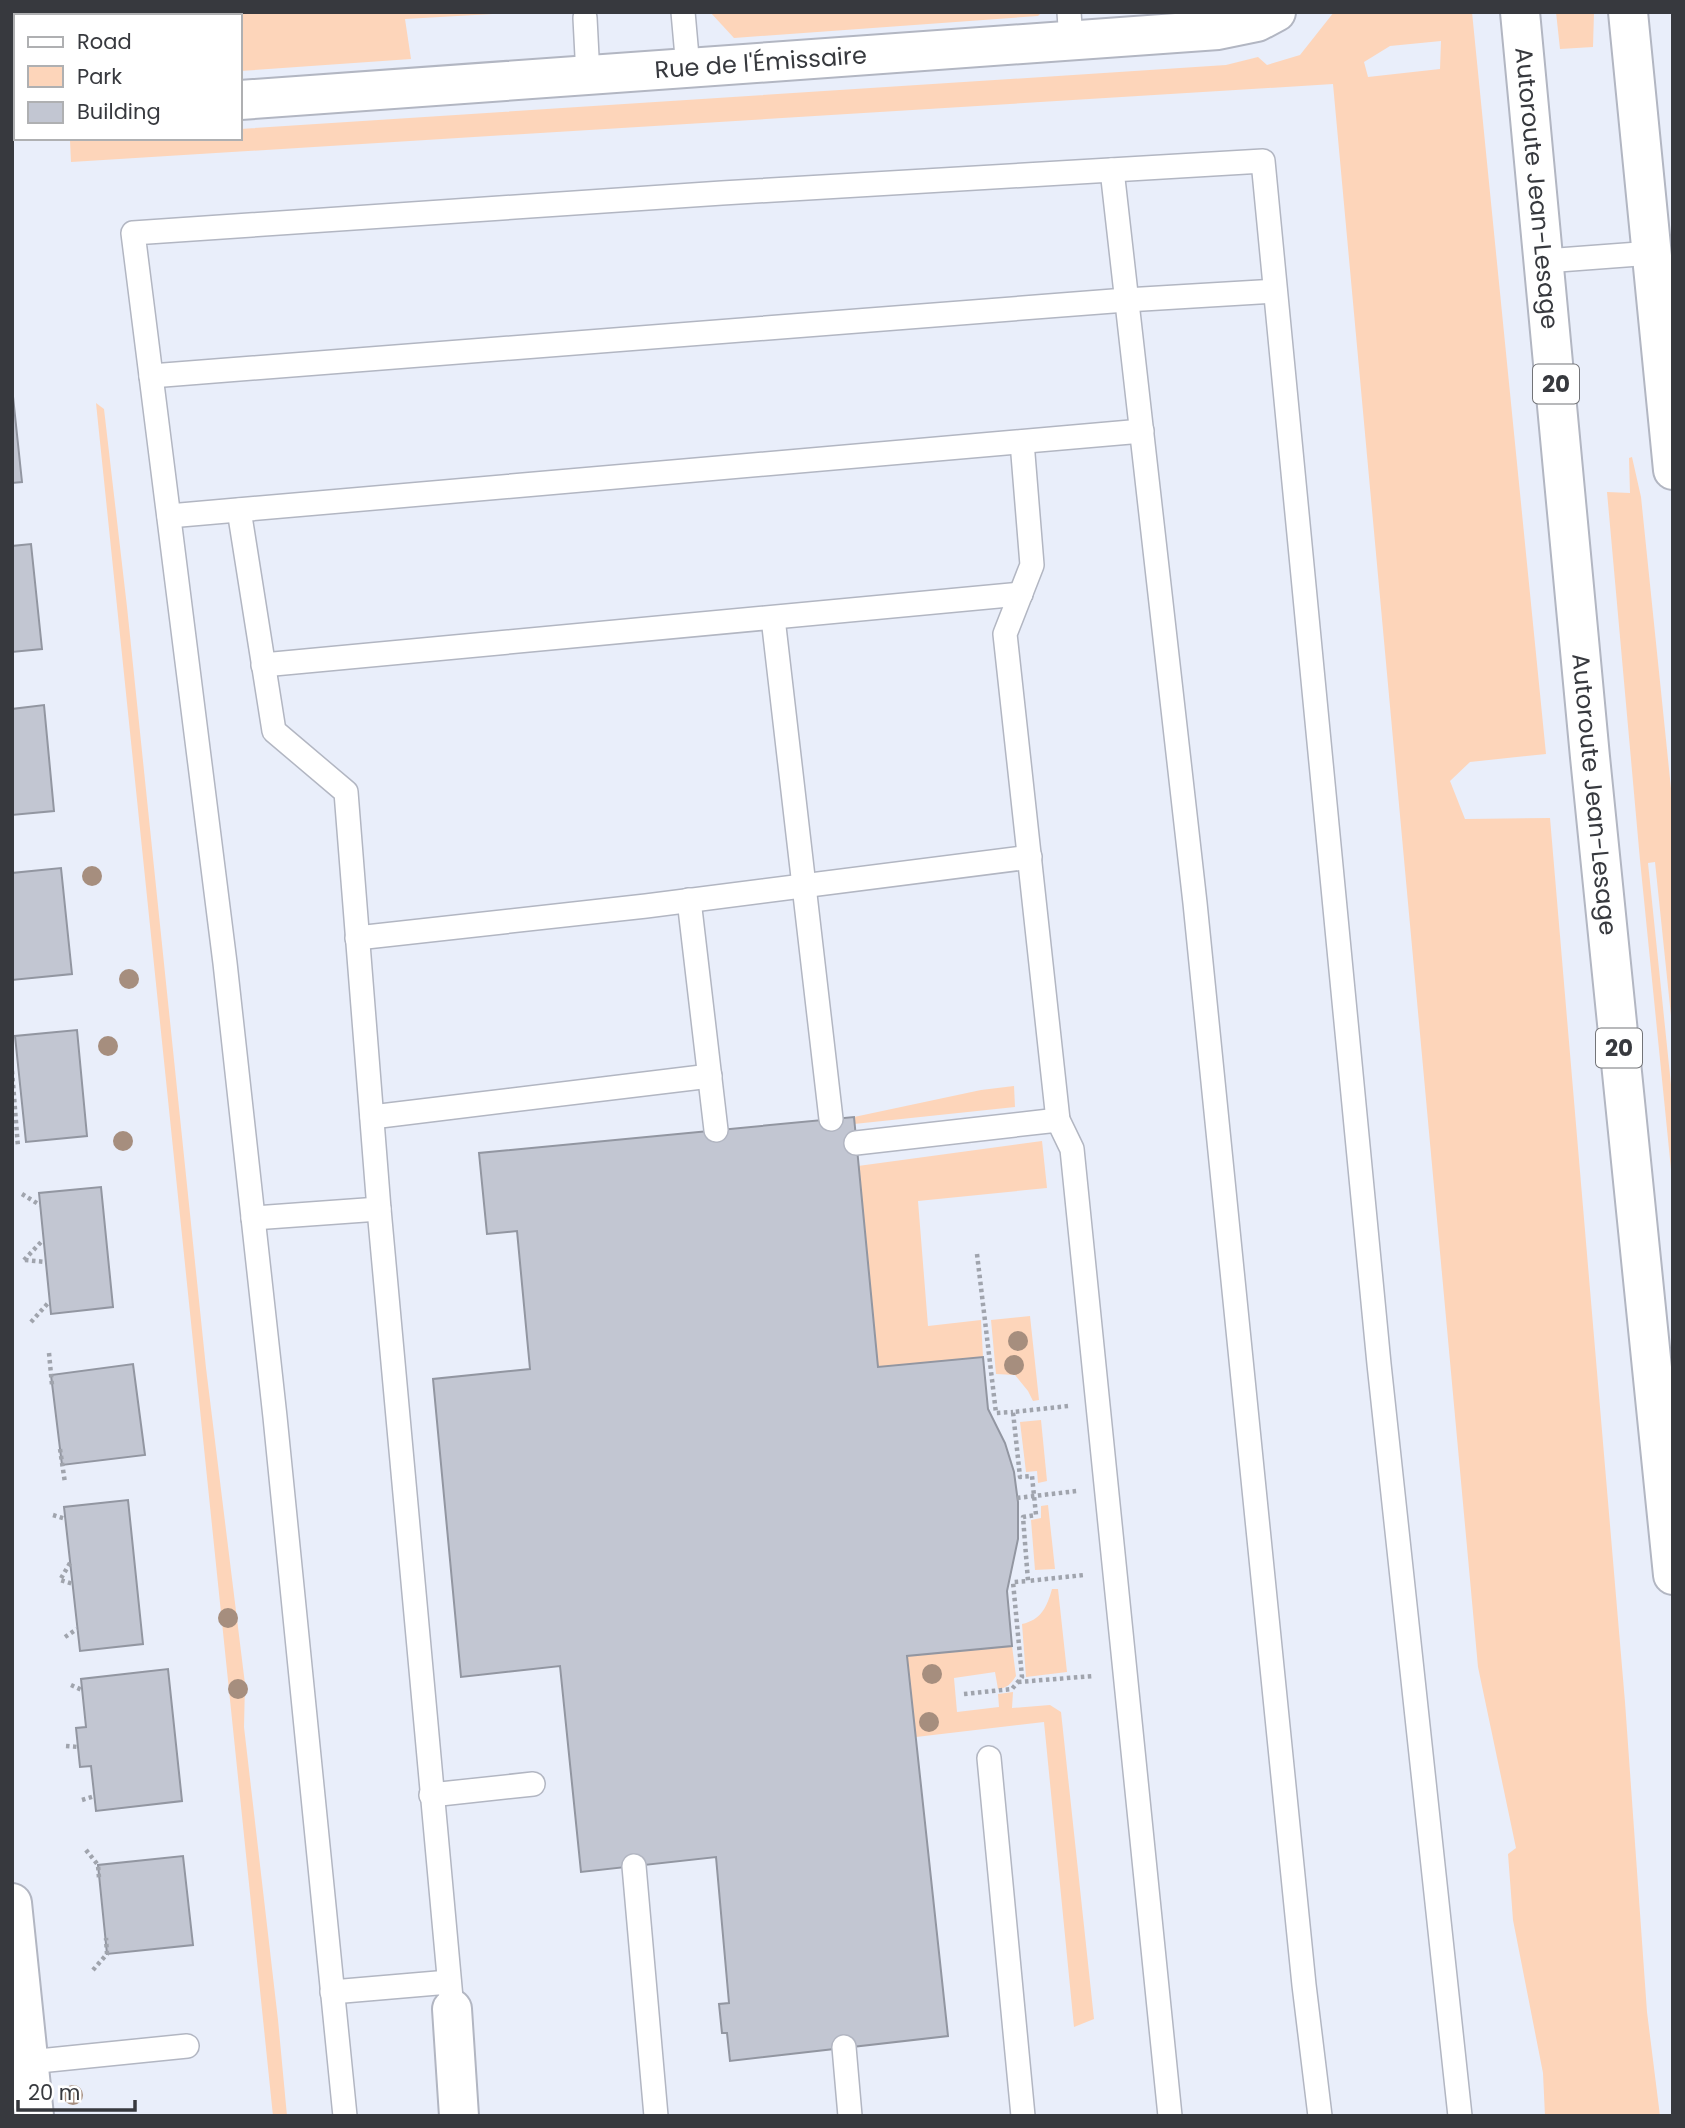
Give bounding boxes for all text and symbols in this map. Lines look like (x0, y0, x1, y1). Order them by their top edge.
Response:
legend (14, 14, 242, 140)
text: Road (77, 27, 132, 56)
street label: Rue de l'Émissaire (653, 38, 868, 86)
street label: Autoroute Jean-Lesage (1507, 46, 1567, 331)
text: Park (77, 62, 122, 91)
text: Building (77, 97, 161, 126)
road number: 20 (1533, 364, 1579, 404)
street label: Autoroute Jean-Lesage (1564, 652, 1625, 937)
road number: 20 (1596, 1028, 1642, 1068)
scale bar (18, 2068, 135, 2112)
text: 20 m (28, 2078, 81, 2107)

